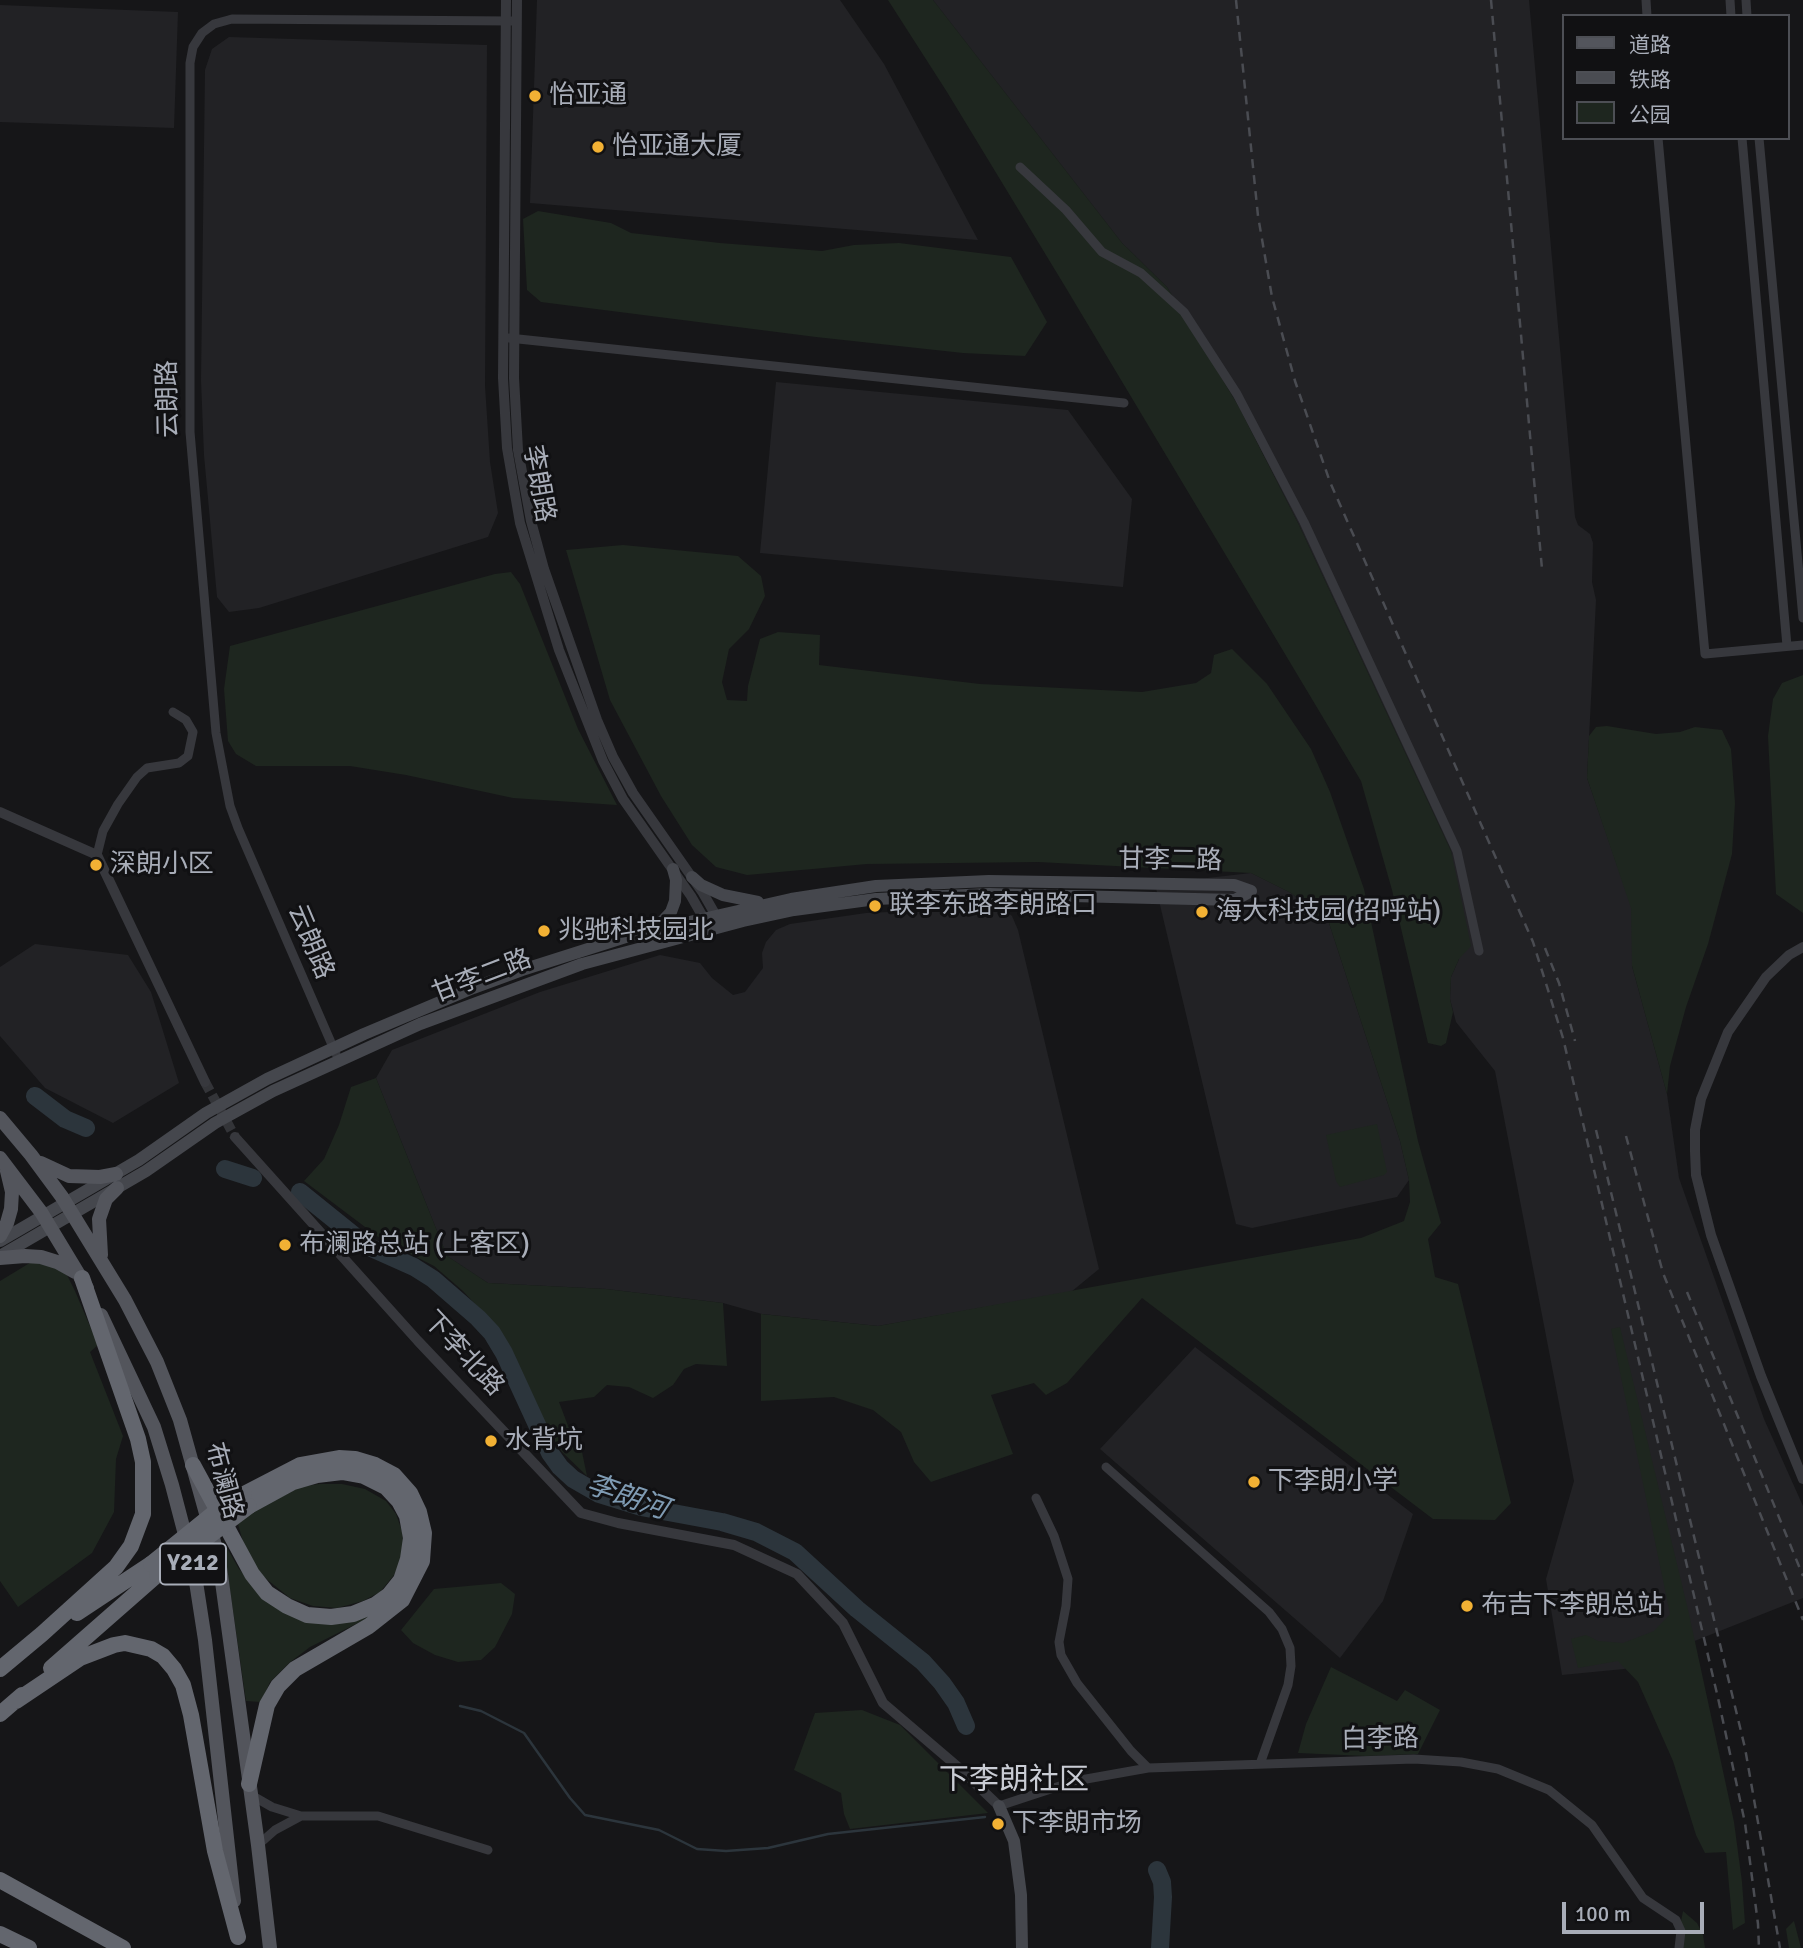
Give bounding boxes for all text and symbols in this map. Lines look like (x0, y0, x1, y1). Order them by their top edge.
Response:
legend (1562, 14, 1789, 140)
text: 道路 (1629, 32, 1671, 58)
text: 铁路 (1629, 67, 1671, 93)
place label: 怡亚通 (549, 80, 627, 112)
marker: 怡亚通 (527, 88, 543, 104)
text: 公园 (1629, 102, 1671, 128)
place label: 怡亚通大厦 (612, 131, 742, 163)
marker: 怡亚通大厦 (590, 139, 606, 155)
street label: 云朗路 (153, 360, 185, 438)
street label: 李朗路 (516, 443, 560, 525)
street label: 甘李二路 (1118, 844, 1222, 878)
place label: 深朗小区 (110, 849, 214, 881)
marker: 深朗小区 (88, 857, 104, 873)
place label: 联李东路李朗路口 (889, 890, 1097, 922)
place label: 海大科技园(招呼站) (1216, 896, 1441, 928)
marker: 联李东路李朗路口 (867, 898, 883, 914)
street label: 云朗路 (280, 900, 340, 984)
marker: 海大科技园(招呼站) (1194, 904, 1210, 920)
place label: 兆驰科技园北 (558, 915, 714, 947)
marker: 兆驰科技园北 (536, 923, 552, 939)
street label: 甘李二路 (428, 944, 536, 1010)
place label: 布澜路总站 (上客区) (299, 1229, 530, 1261)
marker: 布澜路总站 (上客区) (277, 1237, 293, 1253)
street label: 下李北路 (416, 1305, 510, 1403)
place label: 水背坑 (505, 1425, 583, 1457)
marker: 水背坑 (483, 1433, 499, 1449)
street label: 布澜路 (198, 1439, 248, 1523)
place label: 下李朗小学 (1268, 1466, 1398, 1498)
water label: 李朗河 (582, 1468, 672, 1528)
marker: 下李朗小学 (1246, 1474, 1262, 1490)
road number: Y212 (160, 1544, 226, 1584)
place label: 布吉下李朗总站 (1481, 1590, 1663, 1622)
marker: 布吉下李朗总站 (1459, 1598, 1475, 1614)
street label: 白李路 (1341, 1724, 1419, 1756)
district label: 下李朗社区 (939, 1763, 1089, 1799)
place label: 下李朗市场 (1012, 1808, 1142, 1840)
marker: 下李朗市场 (990, 1816, 1006, 1832)
scale bar (1565, 1888, 1707, 1932)
text: 100 m (1575, 1901, 1630, 1927)

